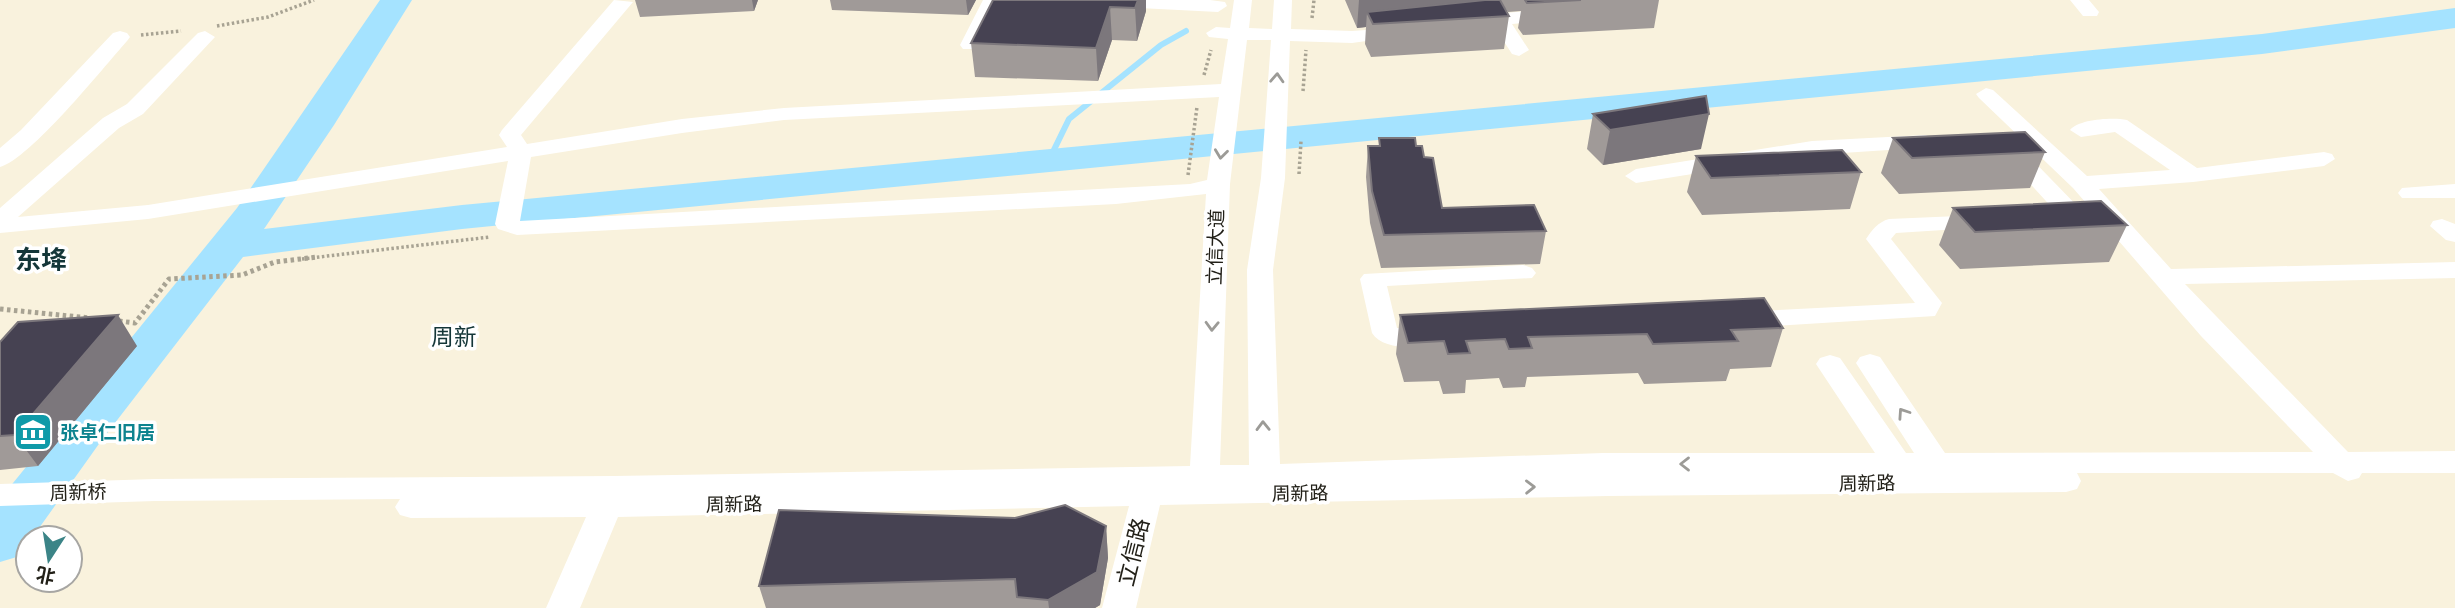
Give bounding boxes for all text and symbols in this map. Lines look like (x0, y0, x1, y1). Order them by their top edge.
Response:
one-way arrow (1269, 72, 1284, 83)
one-way arrow (1214, 148, 1229, 160)
street label: 立信大道 (1203, 209, 1229, 285)
district label: 东鿍 (15, 245, 67, 277)
one-way arrow (1205, 320, 1220, 331)
district label: 周新 (431, 323, 477, 352)
one-way arrow (1899, 408, 1911, 421)
museum icon: 张卓仁旧居 (12, 411, 54, 453)
one-way arrow (1255, 420, 1271, 430)
place label: 张卓仁旧居 (60, 421, 155, 445)
one-way arrow (1679, 456, 1689, 472)
street label: 周新路 (1838, 472, 1896, 496)
street label: 周新桥 (49, 480, 107, 506)
one-way arrow (1525, 480, 1536, 495)
street label: 周新路 (1271, 482, 1329, 506)
street label: 周新路 (705, 493, 763, 517)
street label: 立信路 (1111, 515, 1156, 589)
north arrow (14, 524, 84, 594)
text: 北 (34, 561, 57, 588)

